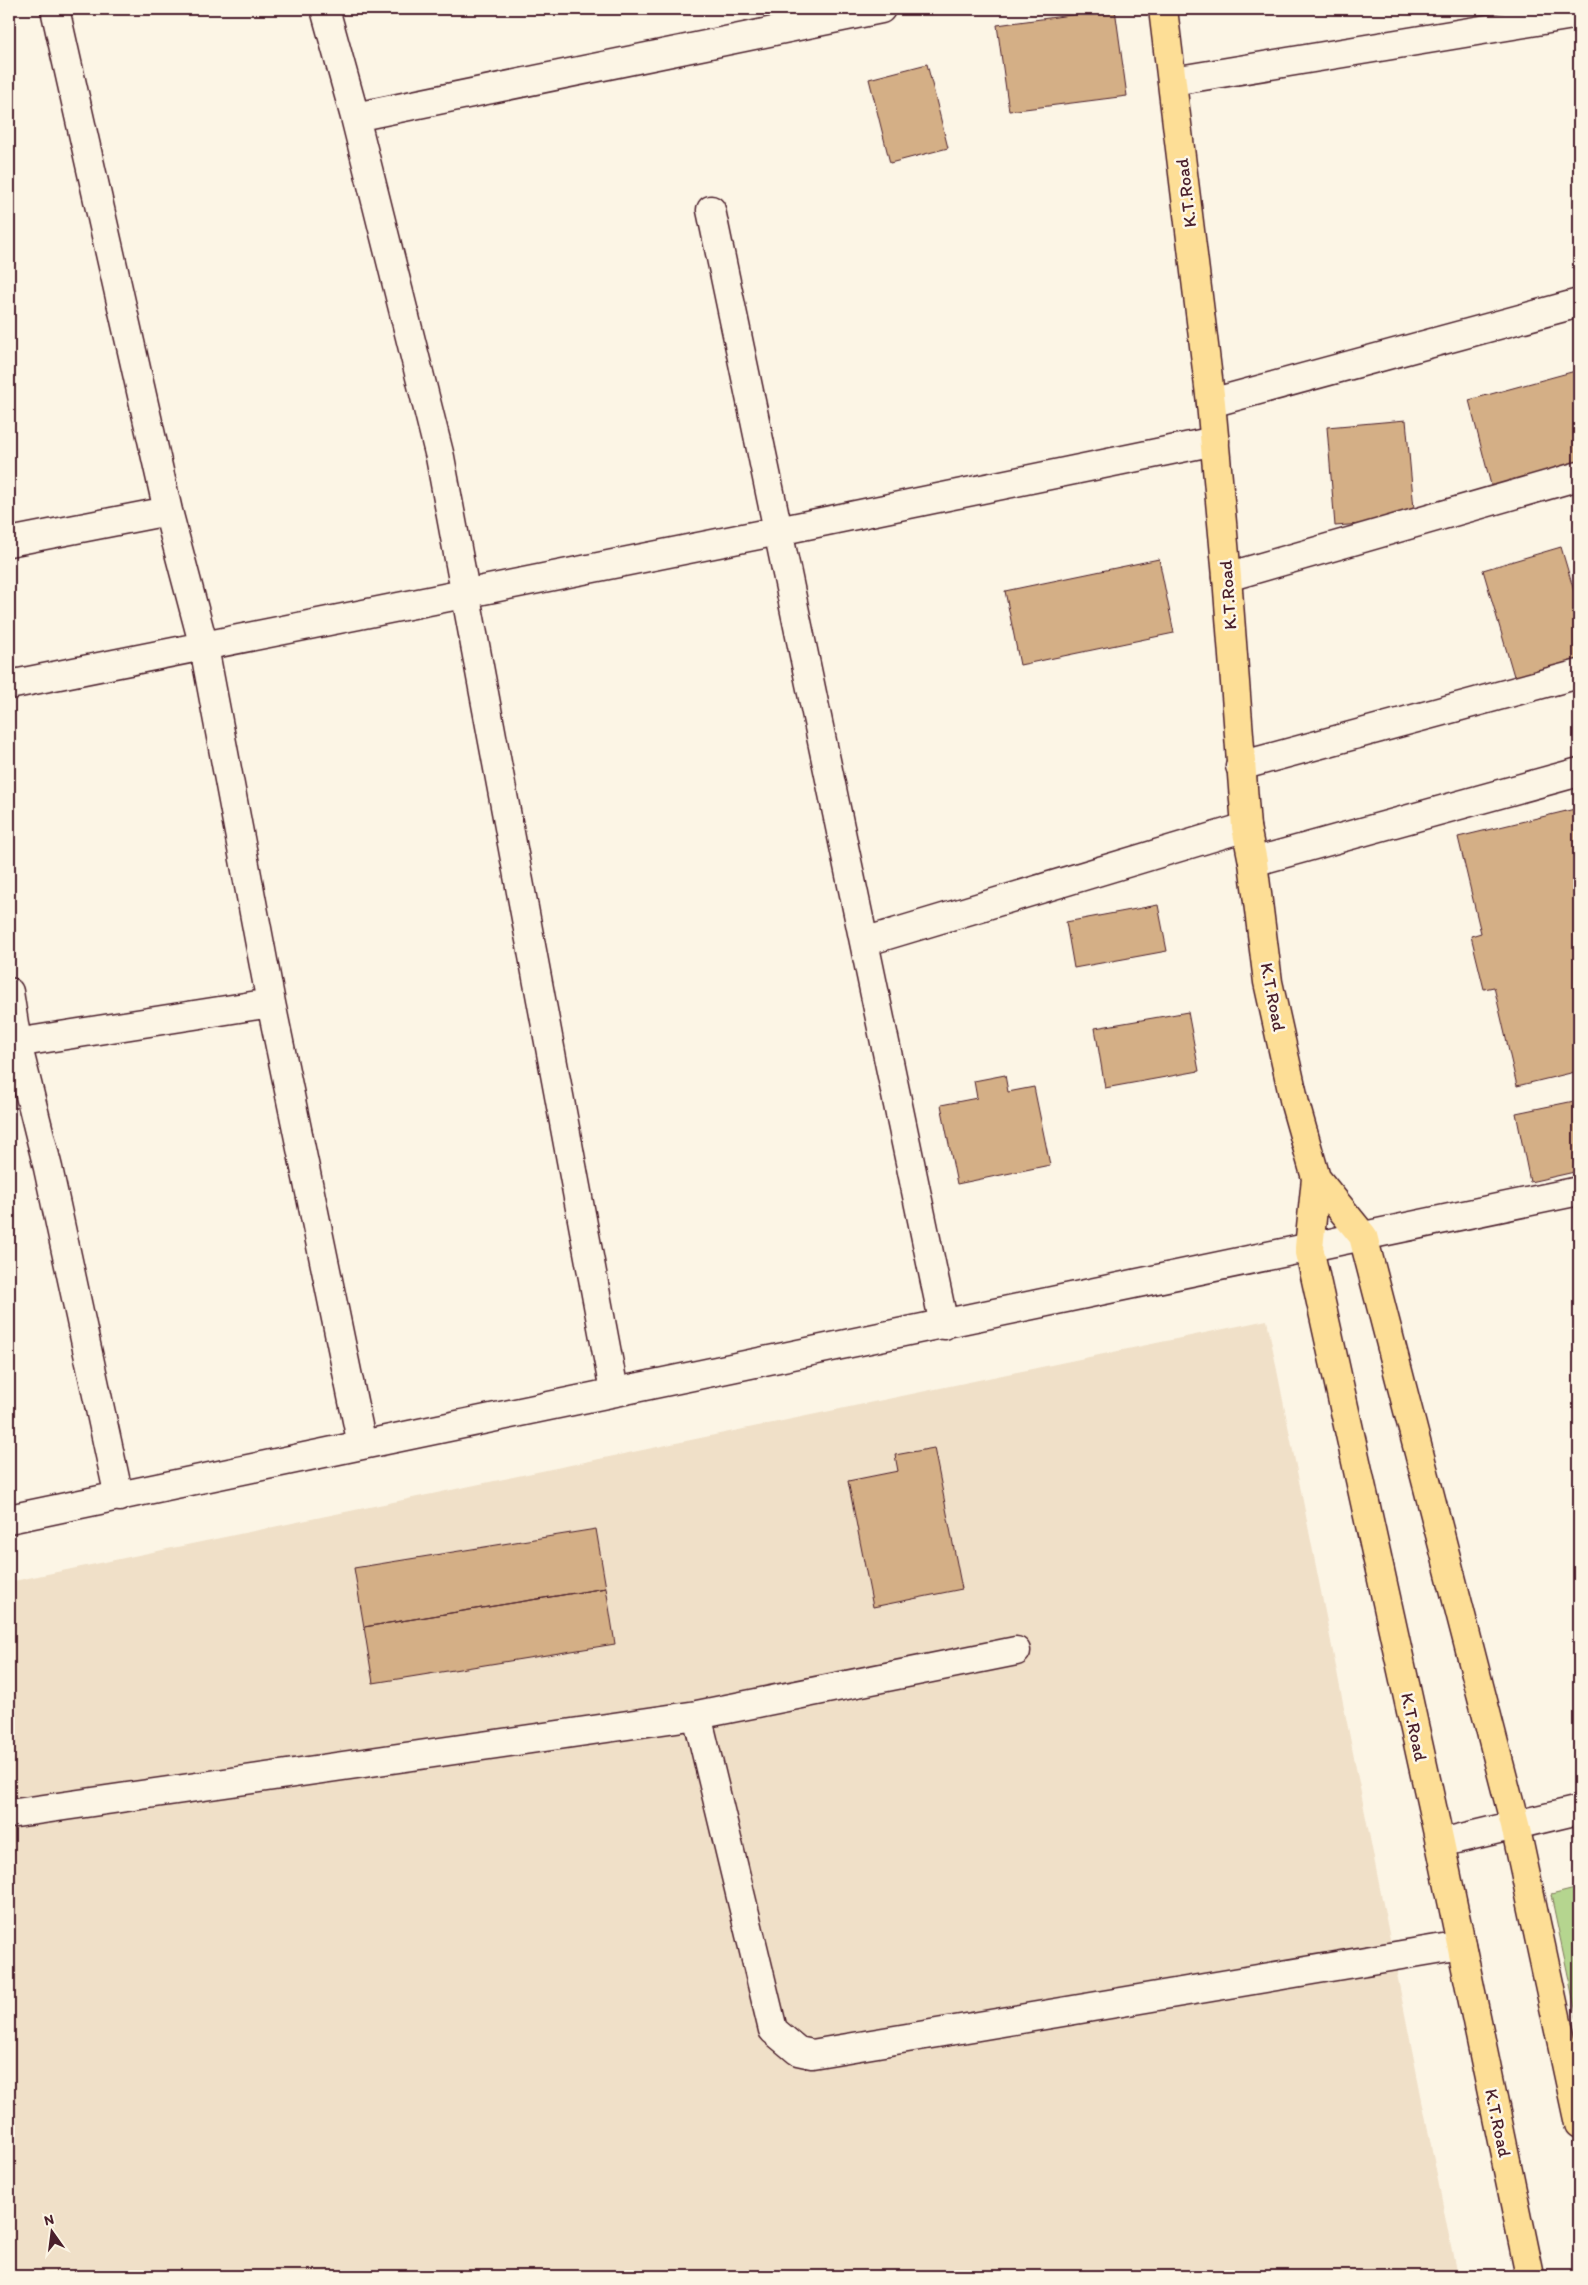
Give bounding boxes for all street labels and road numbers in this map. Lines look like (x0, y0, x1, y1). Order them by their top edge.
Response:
street label: K.T.Road (1171, 157, 1201, 229)
street label: K.T.Road (1215, 559, 1241, 630)
street label: K.T.Road (1256, 961, 1290, 1033)
street label: K.T.Road (1396, 1691, 1432, 1763)
street label: K.T.Road (1480, 2087, 1516, 2159)

